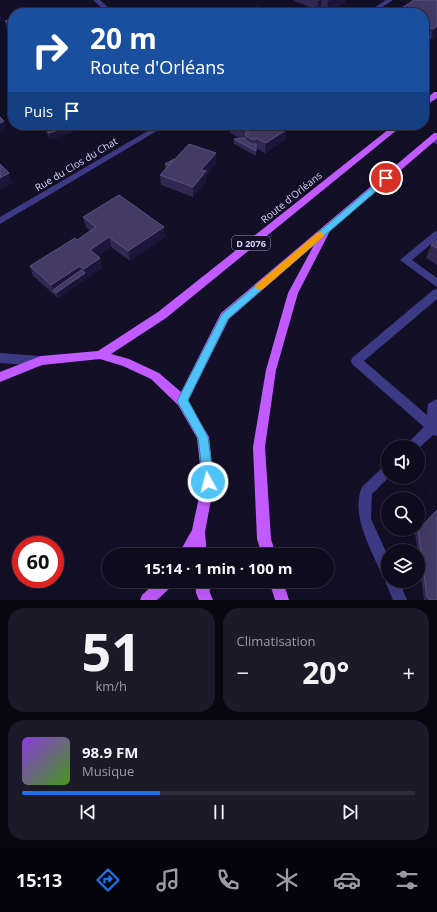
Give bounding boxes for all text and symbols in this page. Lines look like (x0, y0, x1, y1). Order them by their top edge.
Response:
text: 20 m (90, 19, 157, 57)
icon: right (24, 24, 76, 76)
text: Route d'Orléans (90, 55, 225, 79)
icon: arrive (61, 100, 83, 122)
text: Puis (24, 101, 53, 121)
street label: Rue du Clos du Chat (32, 134, 120, 194)
pin (369, 161, 403, 195)
icon: arrive (375, 167, 397, 189)
street label: Route d'Orléans (258, 168, 325, 226)
road number: D 2076 (232, 236, 270, 250)
map controls (381, 440, 425, 588)
button: sound (381, 440, 425, 484)
position arrow (187, 461, 229, 503)
button: search (381, 492, 425, 536)
speed limit sign: 60 (12, 536, 64, 588)
button: layers (381, 544, 425, 588)
text: 15:14 · 1 min · 100 m (144, 558, 292, 578)
text: 51 (82, 615, 141, 686)
text: Climatisation (237, 632, 316, 650)
text: 20° (302, 652, 349, 693)
text: − (237, 657, 249, 687)
text: + (402, 657, 415, 687)
text: km/h (95, 677, 127, 695)
text: 98.9 FM (82, 742, 138, 762)
text: Musique (82, 762, 134, 780)
icon: previous (77, 801, 99, 823)
icon: pause (208, 801, 230, 823)
icon: next (339, 801, 361, 823)
icon: directions (94, 866, 122, 894)
icon: music (154, 866, 182, 894)
icon: phone (214, 866, 242, 894)
icon: climate (273, 866, 301, 894)
icon: car (333, 866, 361, 894)
icon: filters (393, 866, 421, 894)
text: 15:13 (16, 868, 62, 892)

